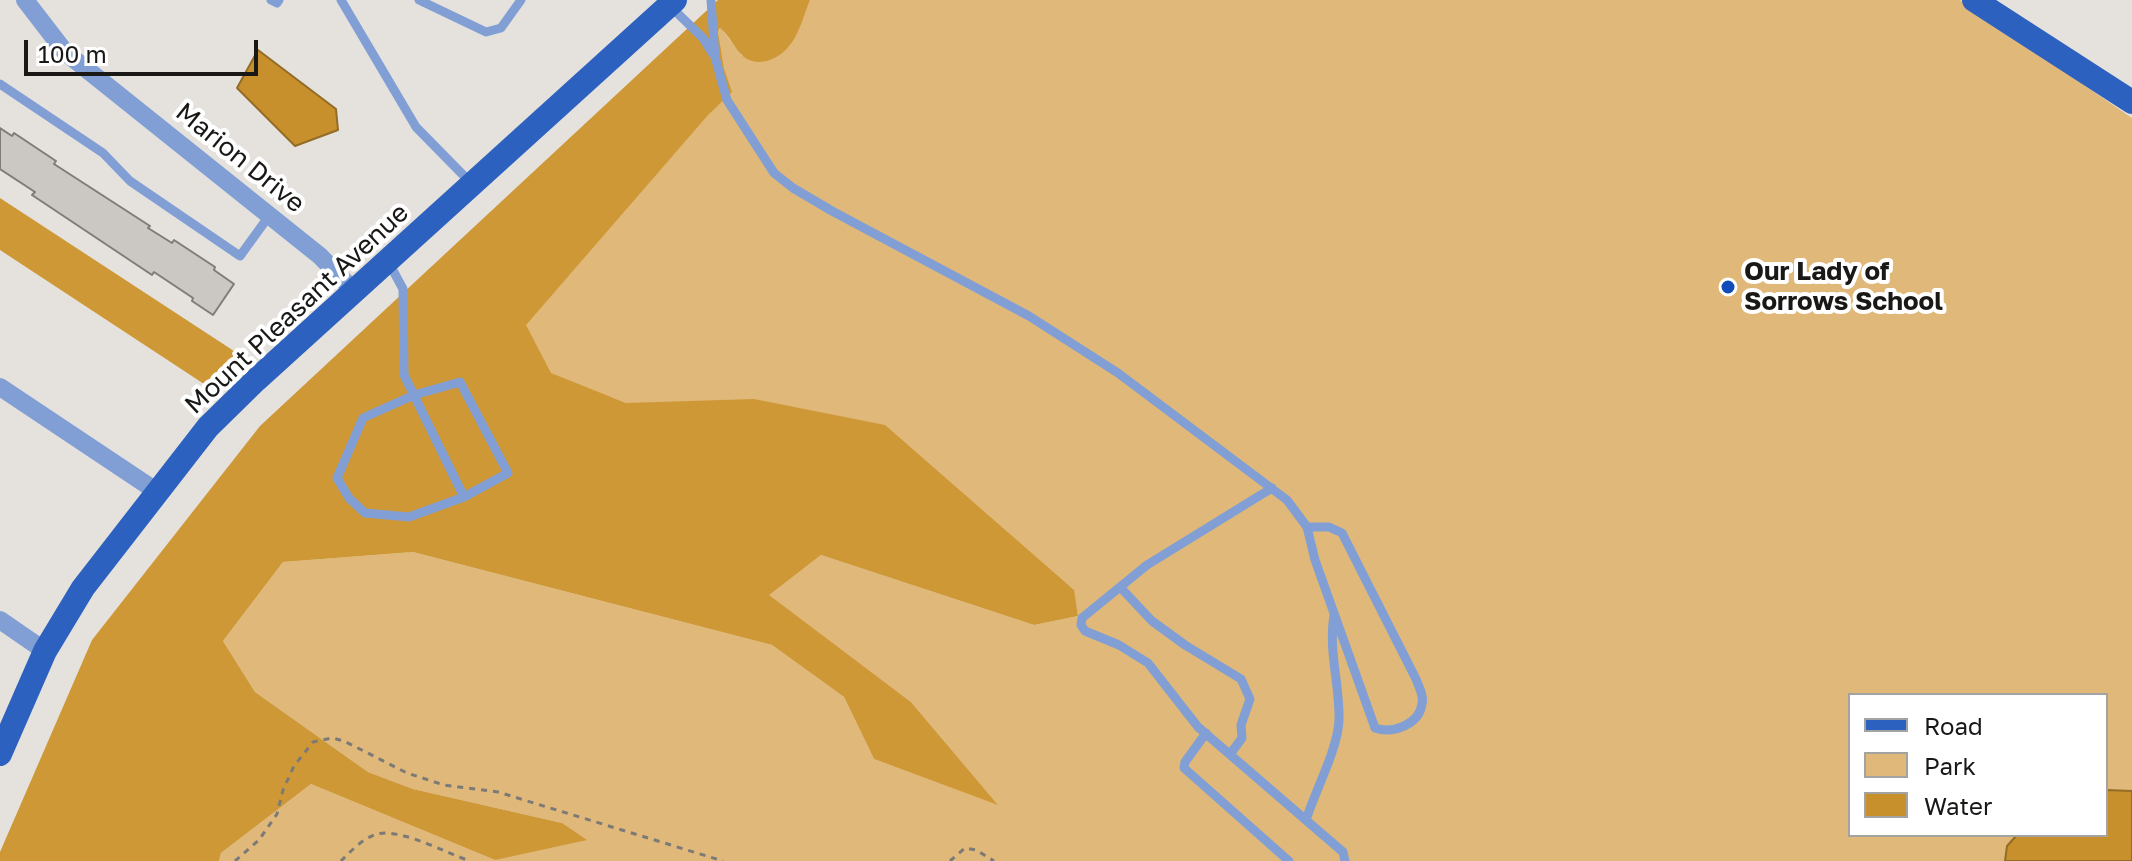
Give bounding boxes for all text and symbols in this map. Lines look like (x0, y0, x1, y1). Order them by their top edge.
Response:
scale bar (28, 24, 262, 74)
text: 100 m (38, 39, 107, 68)
street label: Marion Drive (169, 97, 311, 219)
street label: Mount Pleasant Avenue (179, 197, 415, 421)
place label: Our Lady of Sorrows School (1744, 256, 1943, 318)
marker: Our Lady of Sorrows School (1719, 278, 1737, 296)
legend (1848, 693, 2108, 837)
text: Road (1924, 711, 1983, 740)
text: Park (1924, 751, 1976, 780)
text: Water (1924, 791, 1992, 820)

